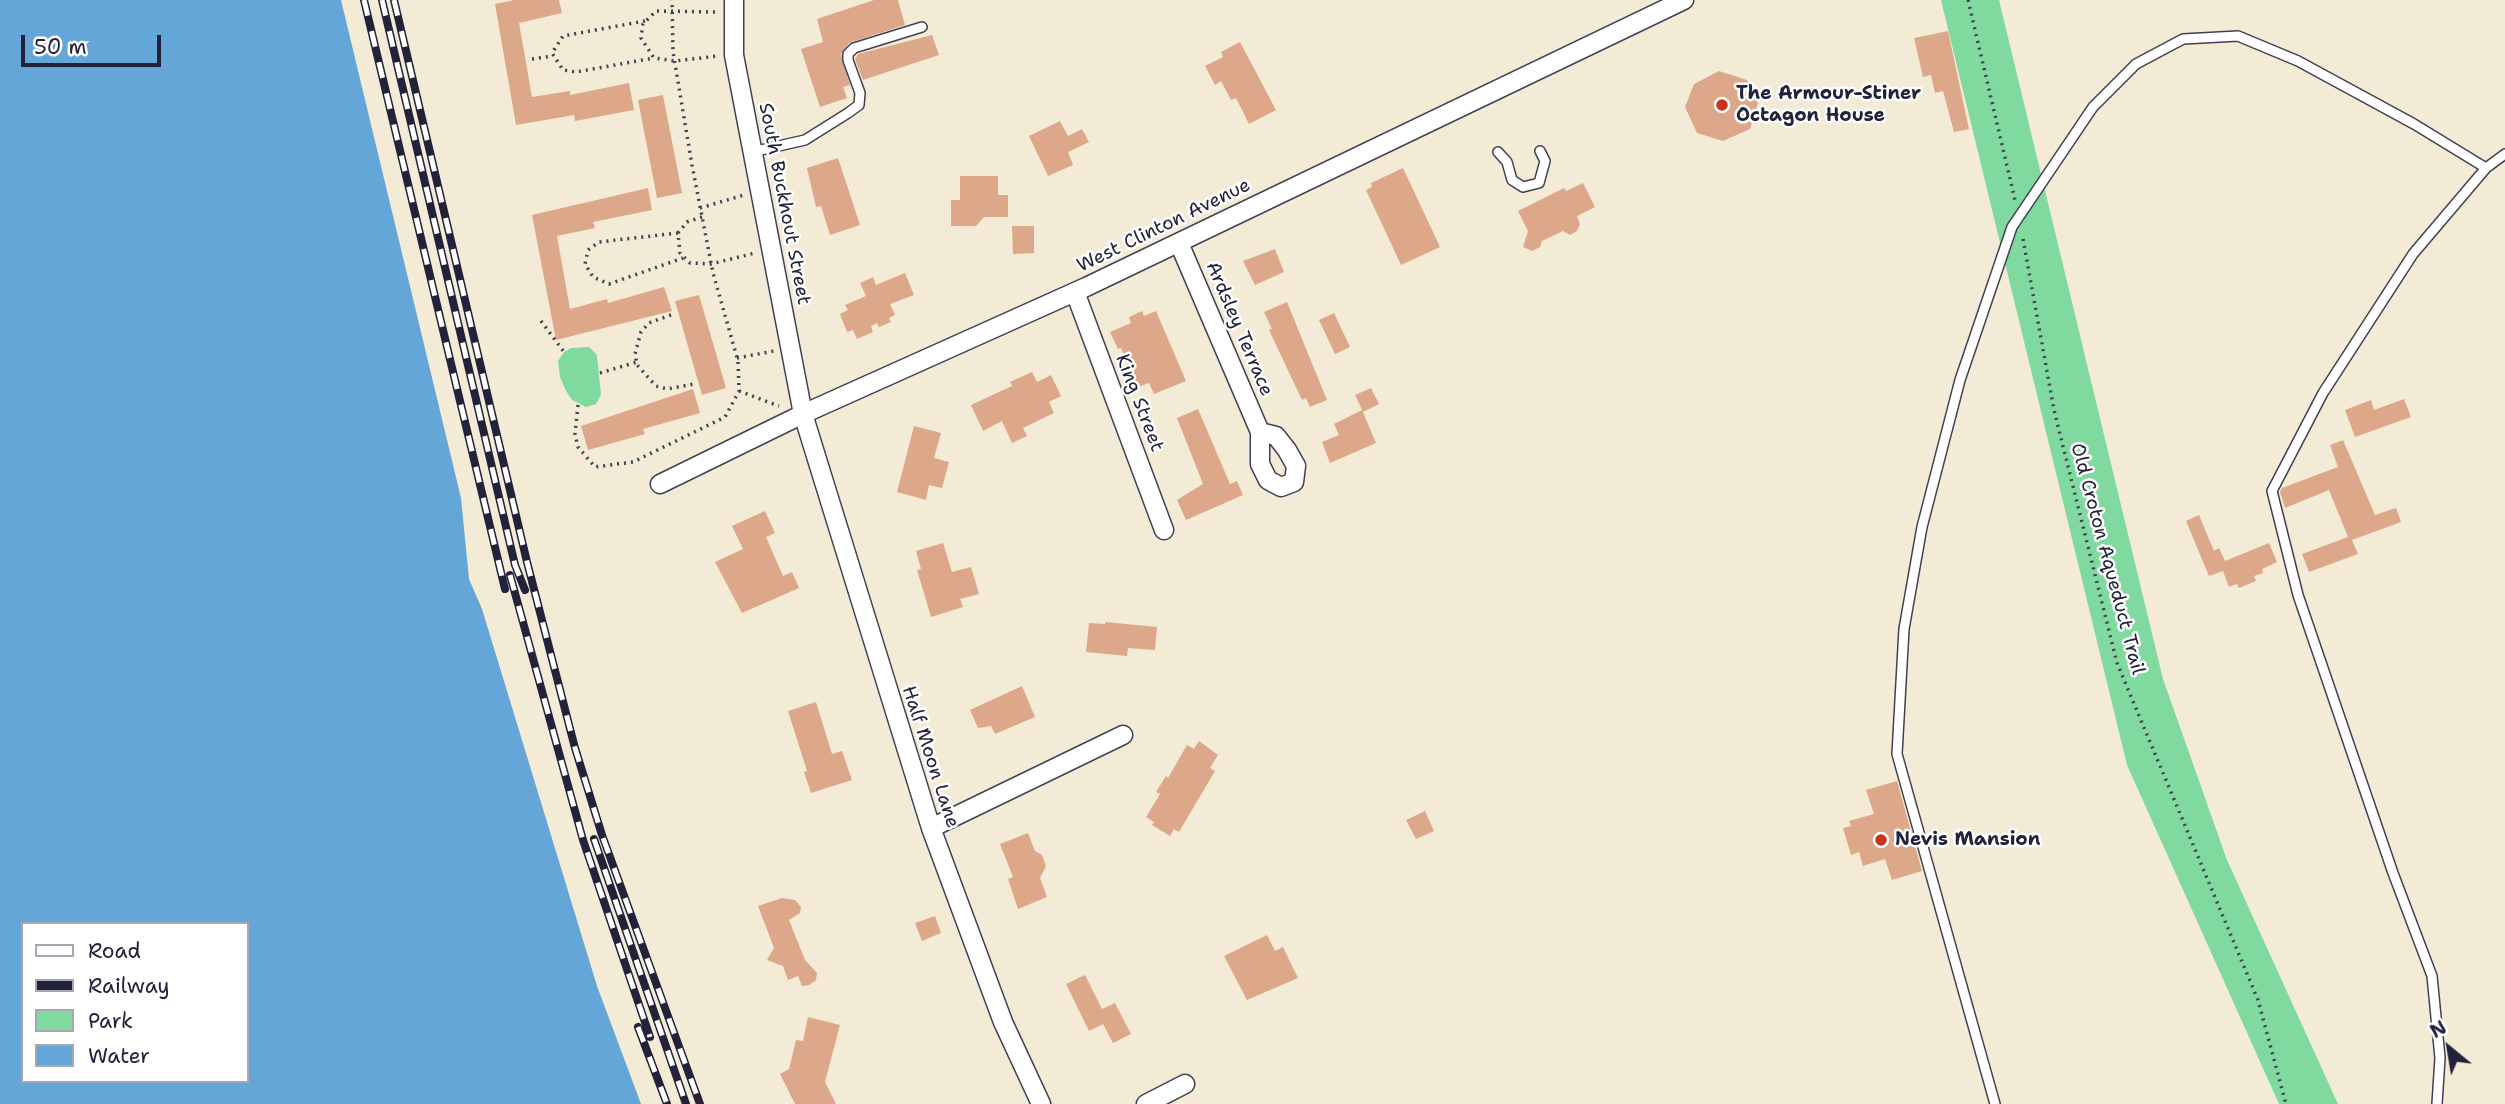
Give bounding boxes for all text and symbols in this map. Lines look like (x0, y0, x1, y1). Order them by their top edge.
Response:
scale bar (24, 21, 164, 65)
text: 50 m (34, 33, 87, 61)
place label: The Armour-Stiner Octagon House (1736, 83, 1921, 127)
marker: The Armour-Stiner Octagon House (1714, 97, 1730, 113)
street label: South Buckhout Street (753, 101, 815, 307)
street label: West Clinton Avenue (1074, 174, 1254, 278)
street label: Ardsley Terrace (1200, 258, 1278, 400)
street label: King Street (1110, 351, 1168, 455)
street label: Old Croton Aqueduct Trail (2065, 441, 2149, 677)
street label: Half Moon Lane (896, 683, 964, 831)
place label: Nevis Mansion (1895, 829, 2040, 851)
marker: Nevis Mansion (1873, 832, 1889, 848)
legend (21, 922, 248, 1083)
text: Road (88, 937, 141, 965)
text: Railway (88, 972, 170, 1000)
text: Park (88, 1007, 133, 1035)
north arrow (2414, 1013, 2484, 1083)
text: N (2425, 1015, 2451, 1044)
text: Water (88, 1042, 150, 1070)

